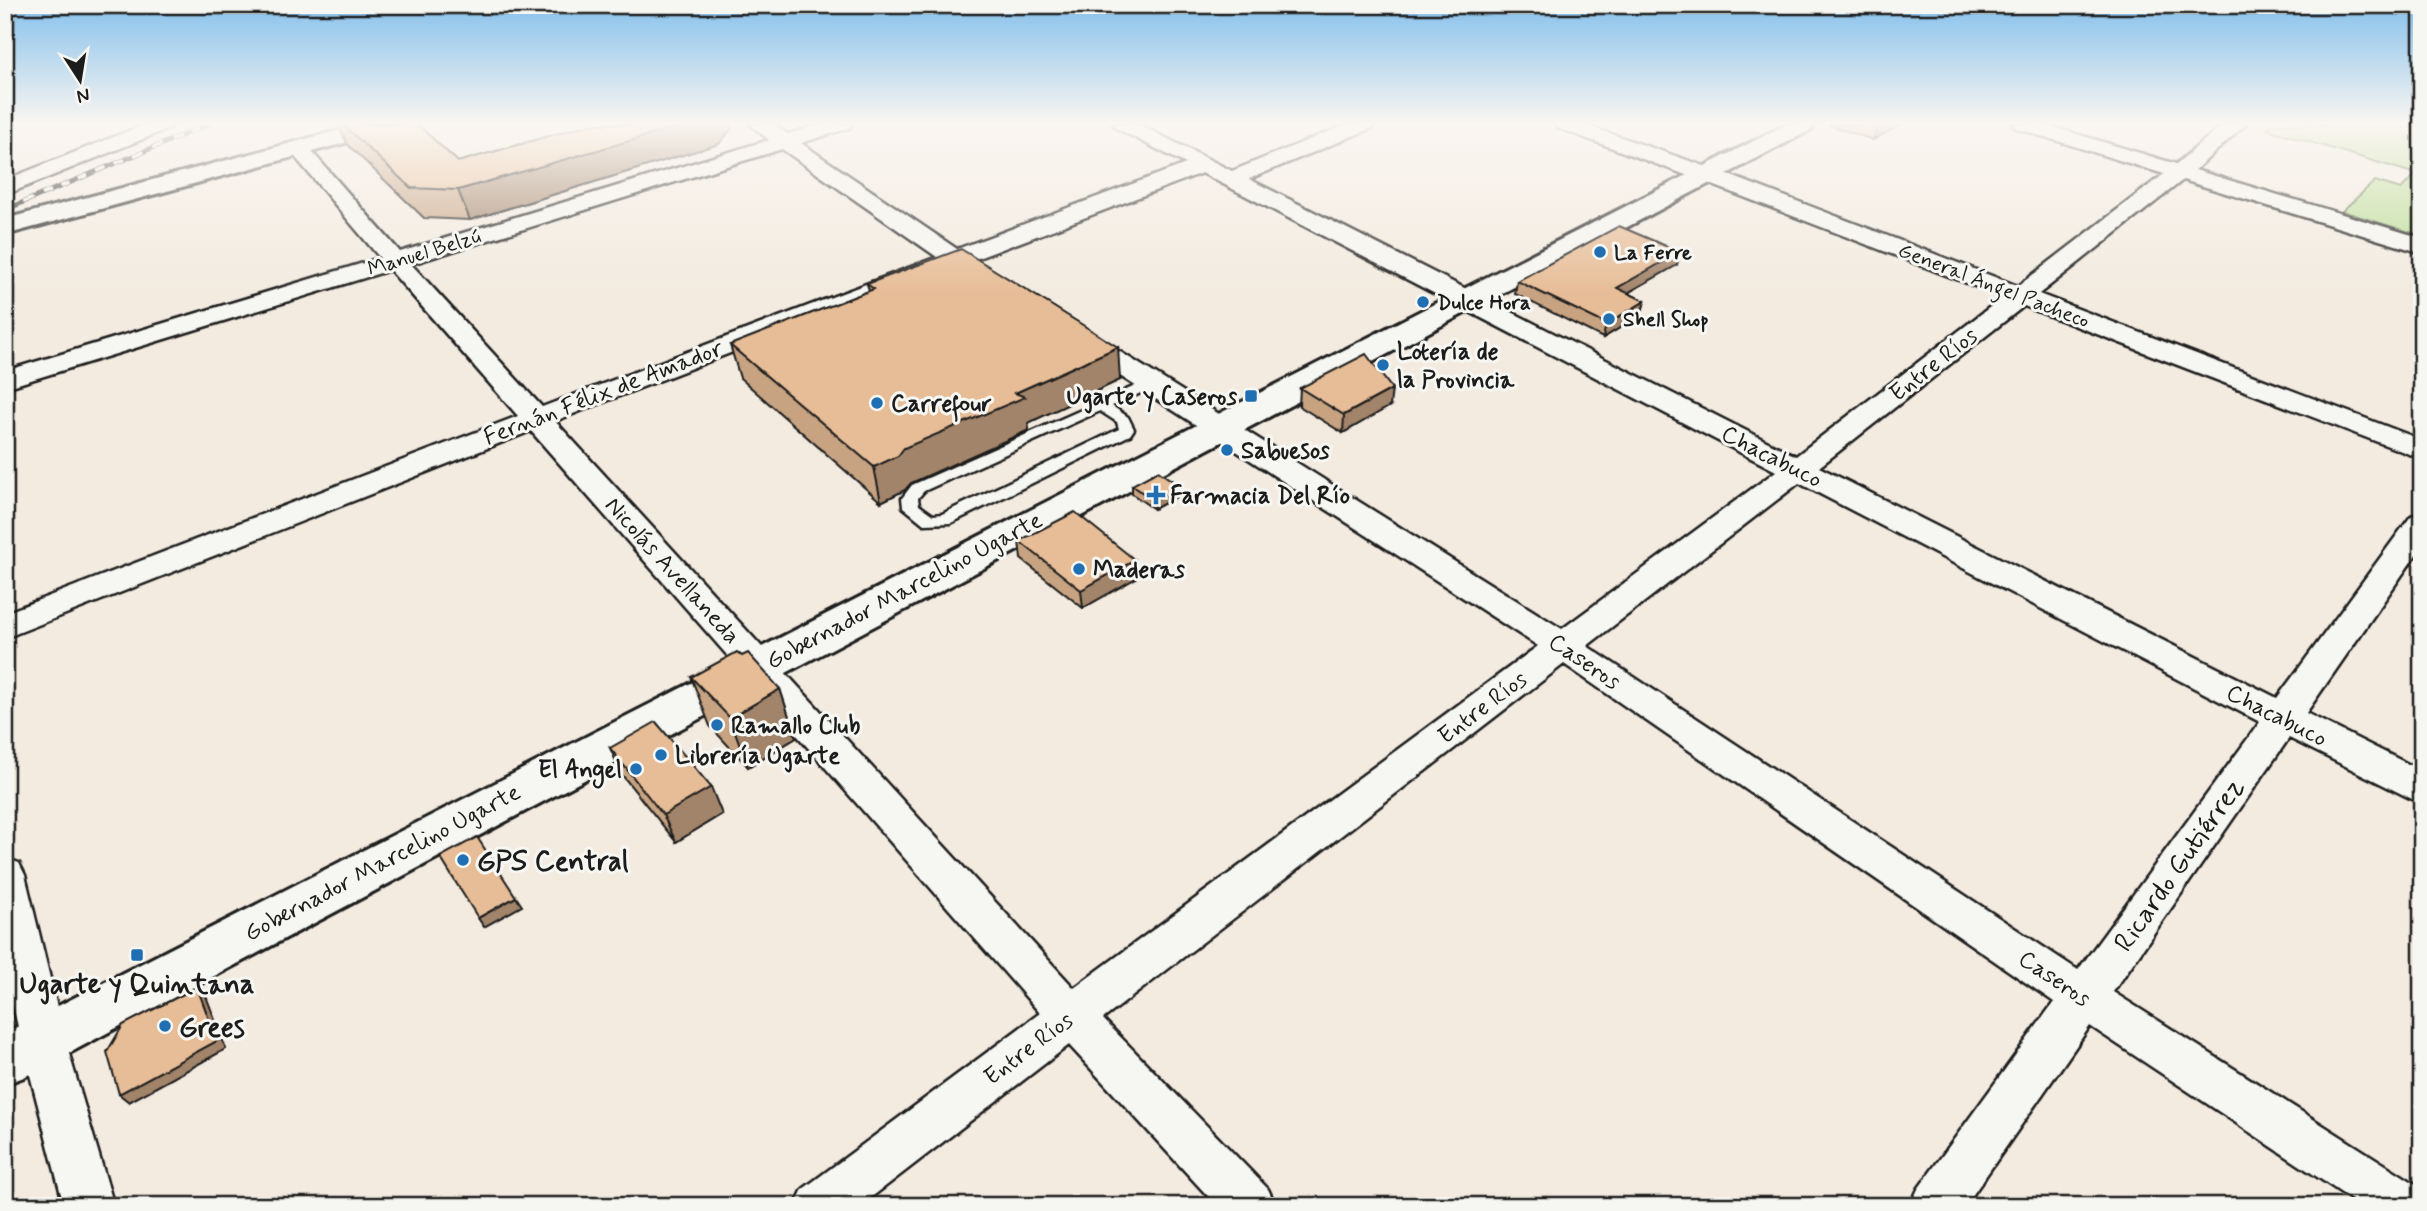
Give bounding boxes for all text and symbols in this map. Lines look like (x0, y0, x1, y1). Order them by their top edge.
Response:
north arrow (46, 46, 116, 116)
text: N (74, 82, 92, 109)
street label: Manuel Belzú (364, 222, 484, 283)
street label: General Ángel Pacheco (1893, 237, 2093, 337)
place label: La Ferre (1614, 239, 1692, 267)
marker: La Ferre (1592, 244, 1608, 260)
place label: Dulce Hora (1437, 289, 1531, 317)
marker: Dulce Hora (1415, 294, 1431, 310)
place label: Shell Shop (1623, 306, 1709, 334)
marker: Shell Shop (1601, 311, 1617, 327)
street label: Entre Ríos (1883, 321, 1985, 409)
street label: Fernán Félix de Amador (479, 333, 728, 453)
place label: Lotería de la Provincia (1397, 337, 1515, 396)
marker: Lotería de la Provincia (1375, 357, 1391, 373)
place label: Ugarte y Caseros (1067, 382, 1237, 414)
marker: Ugarte y Caseros (1243, 388, 1259, 404)
place label: Carrefour (891, 389, 992, 422)
marker: Carrefour (869, 395, 885, 411)
street label: Chacabuco (1716, 419, 1827, 496)
place label: Sabuesos (1241, 436, 1330, 467)
marker: Sabuesos (1219, 442, 1235, 458)
place label: Farmacia Del Río (1170, 481, 1350, 512)
marker: Farmacia Del Río (1148, 487, 1164, 503)
street label: Nicolás Avellaneda (597, 491, 746, 651)
street label: Gobernador Marcelino Ugarte (761, 505, 1048, 677)
place label: Maderas (1093, 555, 1185, 586)
marker: Maderas (1071, 561, 1087, 577)
street label: Caseros (1542, 627, 1627, 698)
street label: Entre Ríos (1432, 664, 1534, 752)
street label: Chacabuco (2221, 678, 2332, 755)
place label: Ramallo Club (731, 711, 861, 742)
marker: Ramallo Club (709, 717, 725, 733)
place label: Librería Ugarte (675, 741, 840, 773)
marker: Librería Ugarte (653, 747, 669, 763)
place label: El Angel (538, 755, 622, 789)
marker: El Angel (628, 761, 644, 777)
street label: Ricardo Gutiérrez (2106, 771, 2254, 960)
street label: Gobernador Marcelino Ugarte (239, 777, 526, 949)
place label: GPS Central (477, 844, 629, 881)
marker: GPS Central (455, 852, 471, 868)
street label: Caseros (2012, 944, 2097, 1015)
marker: Ugarte y Quintana (129, 947, 145, 963)
place label: Ugarte y Quintana (19, 967, 255, 1005)
street label: Entre Ríos (978, 1005, 1080, 1093)
place label: Grees (179, 1010, 245, 1047)
marker: Grees (157, 1018, 173, 1034)

